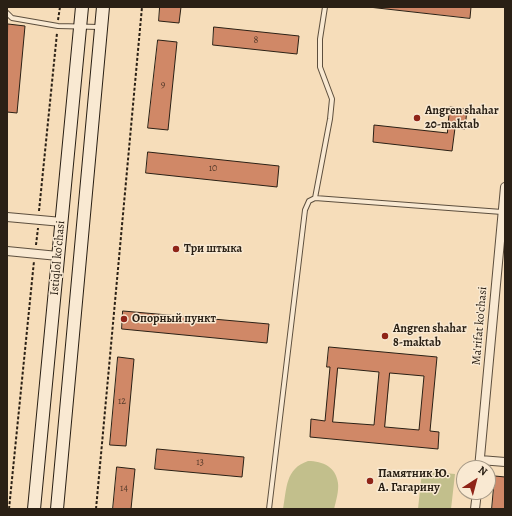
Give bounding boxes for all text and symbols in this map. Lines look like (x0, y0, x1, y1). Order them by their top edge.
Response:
house number: 8 (254, 35, 258, 47)
house number: 9 (161, 79, 165, 91)
place label: Angren shahar 20-maktab (425, 104, 499, 132)
marker: Angren shahar 20-maktab (412, 113, 422, 123)
house number: 10 (209, 163, 217, 175)
street label: Istiqlol ko'chasi (48, 220, 68, 296)
place label: Три штыка (184, 242, 242, 256)
marker: Три штыка (171, 244, 181, 254)
street label: Ma'rifat ko'chasi (469, 286, 491, 366)
place label: Опорный пункт (132, 312, 216, 326)
marker: Опорный пункт (119, 314, 129, 324)
place label: Angren shahar 8-maktab (393, 322, 467, 350)
marker: Angren shahar 8-maktab (380, 331, 390, 341)
house number: 12 (118, 396, 126, 408)
house number: 13 (196, 457, 204, 469)
north arrow (456, 460, 496, 500)
text: N (475, 462, 490, 479)
place label: Памятник Ю. А. Гагарину (378, 467, 449, 495)
marker: Памятник Ю. А. Гагарину (365, 476, 375, 486)
house number: 14 (120, 483, 128, 495)

